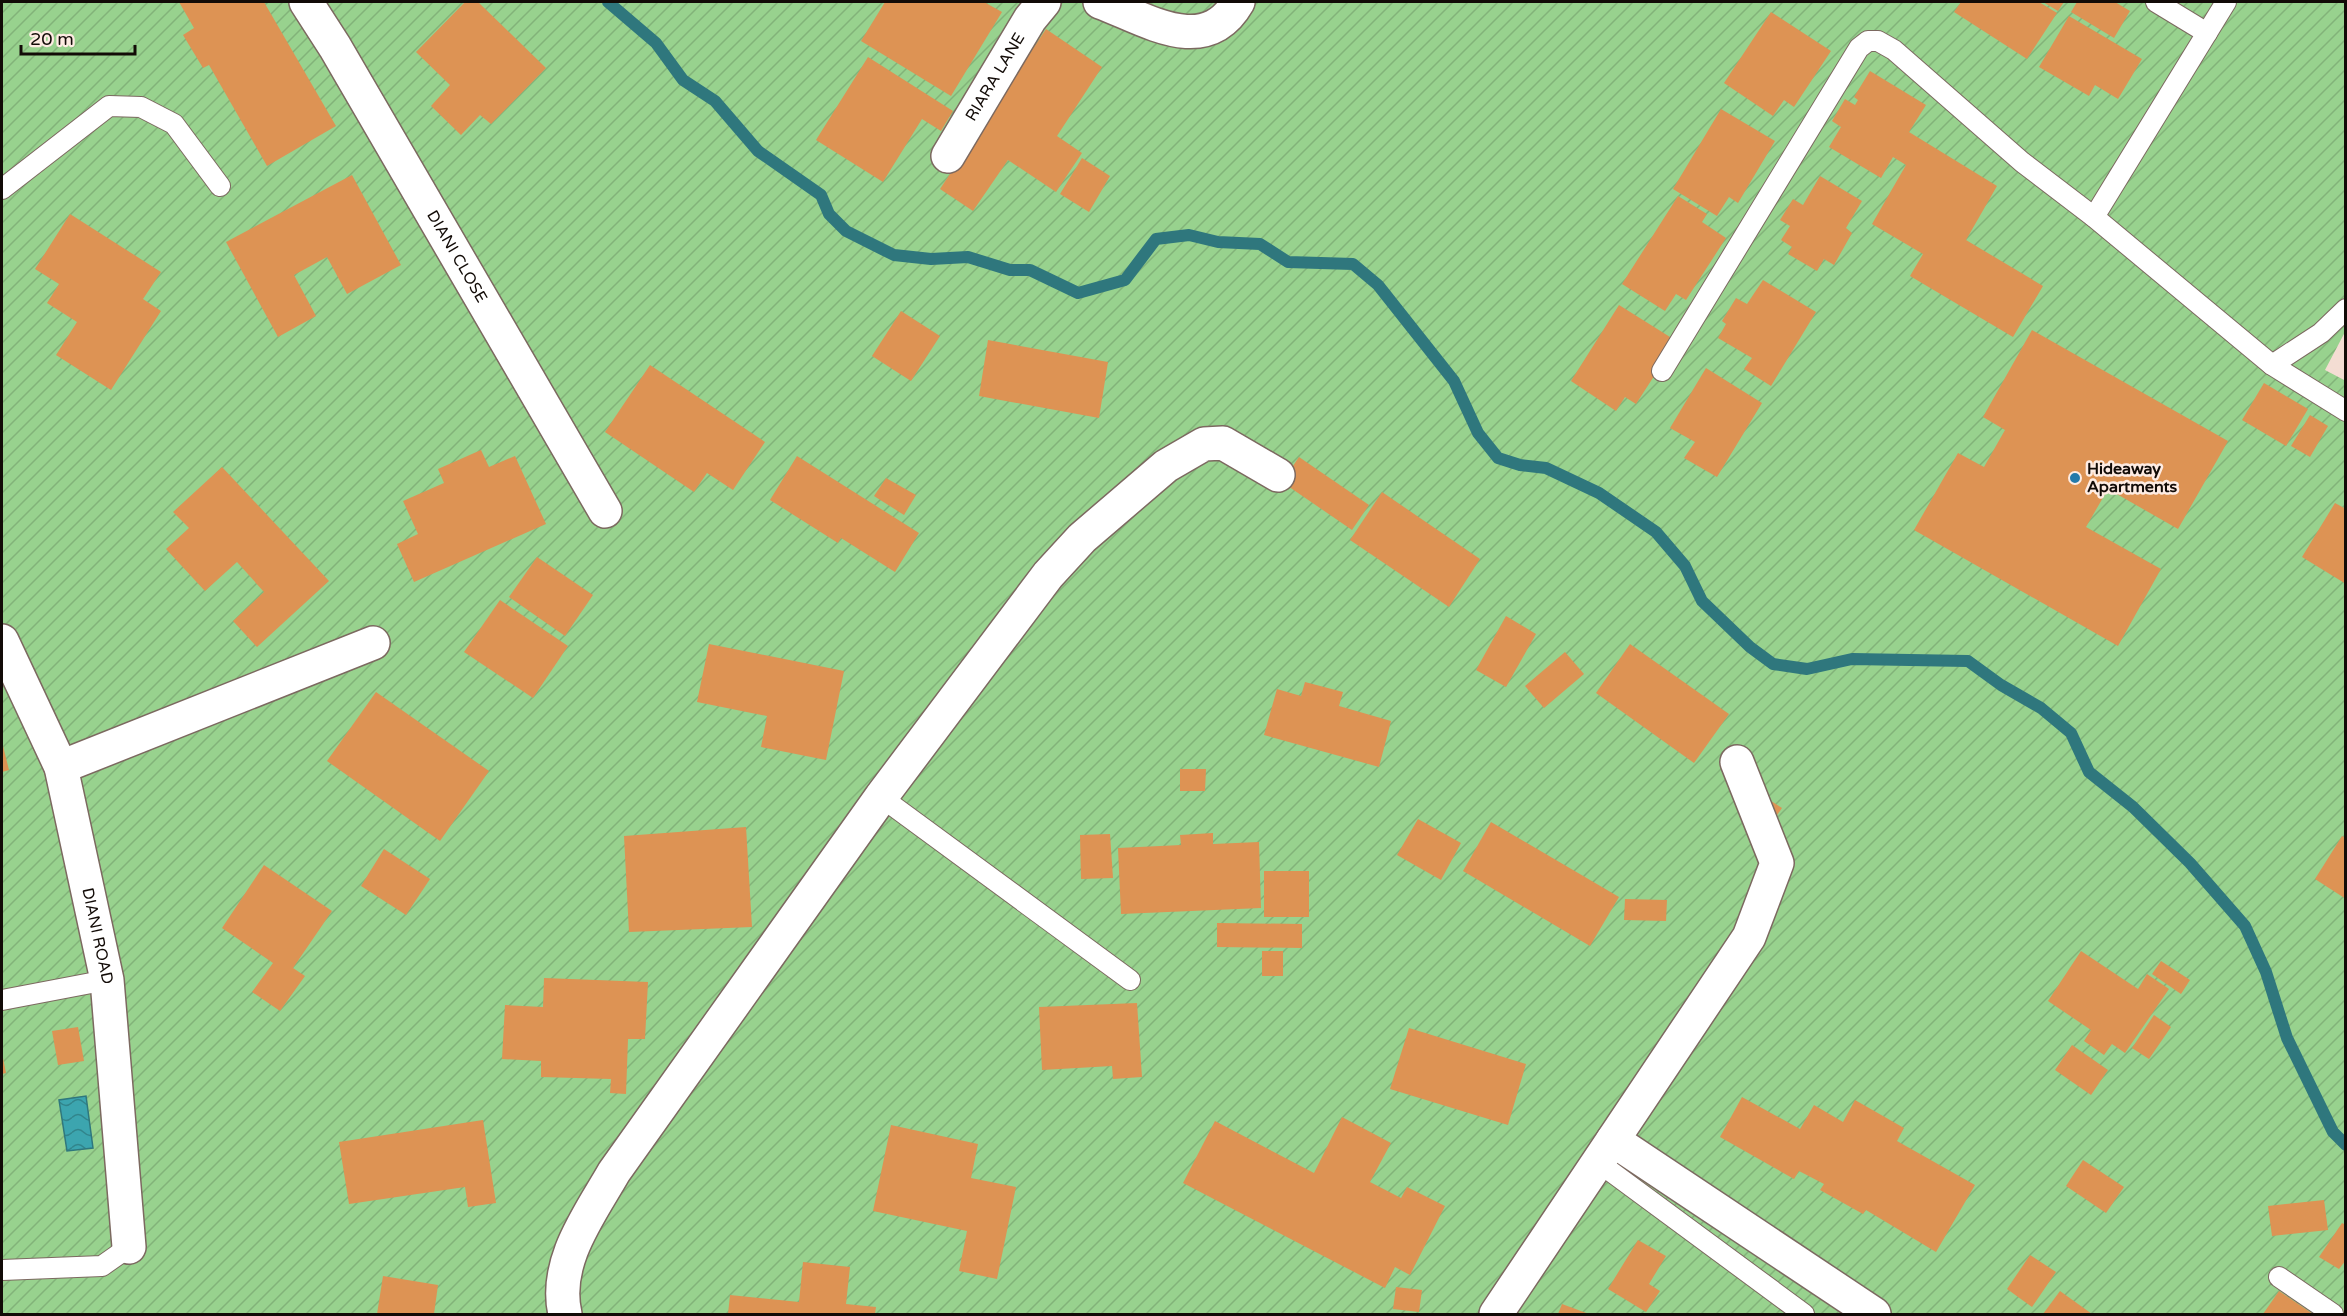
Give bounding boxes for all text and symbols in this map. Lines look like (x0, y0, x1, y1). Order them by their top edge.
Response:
scale bar (21, 18, 135, 56)
text: 20 m (30, 28, 74, 50)
street label: RIARA LANE (961, 29, 1029, 125)
street label: DIANI CLOSE (422, 207, 492, 306)
place label: Hideaway Apartments (2087, 459, 2178, 497)
marker: Hideaway Apartments (2068, 471, 2082, 485)
street label: DIANI ROAD (77, 886, 118, 986)

